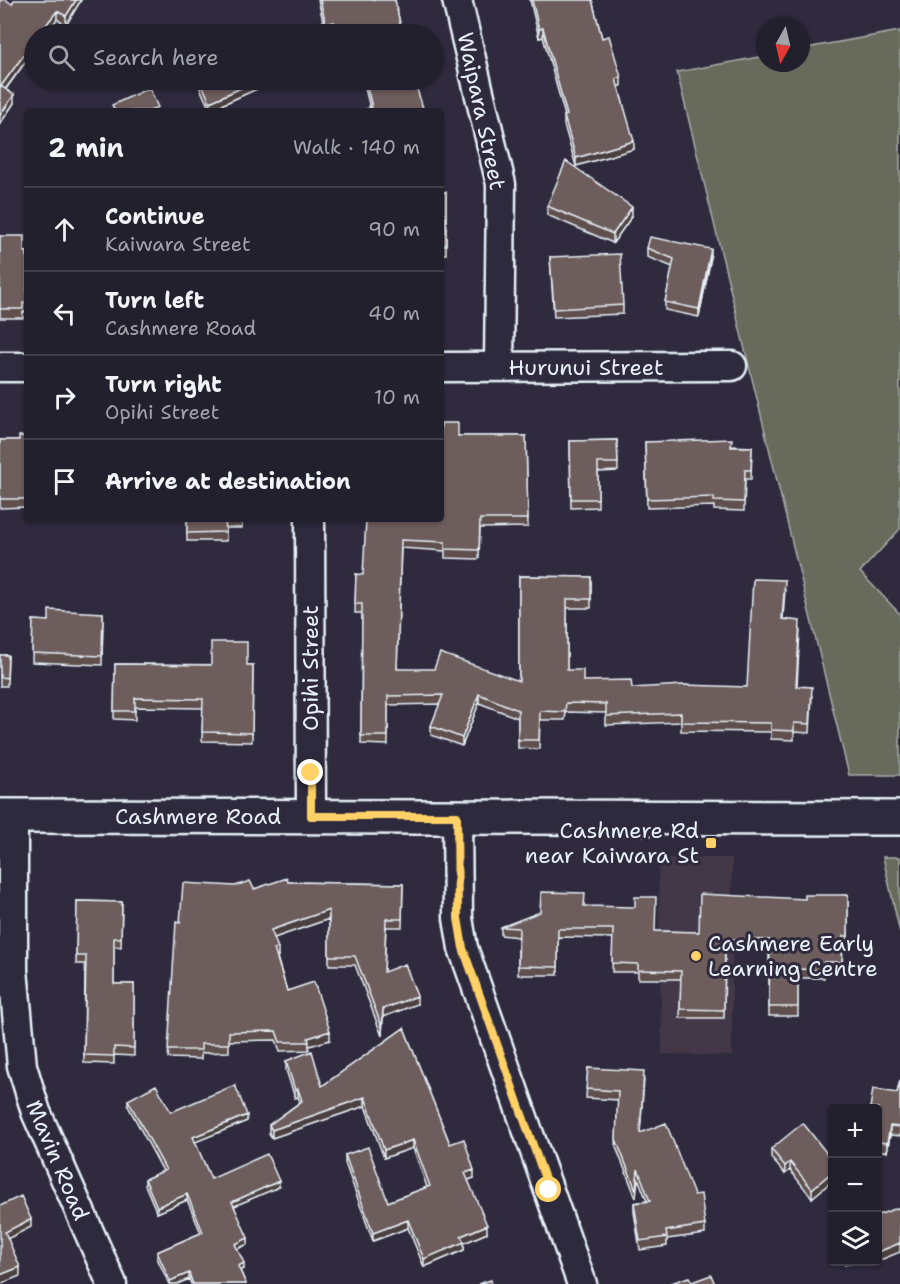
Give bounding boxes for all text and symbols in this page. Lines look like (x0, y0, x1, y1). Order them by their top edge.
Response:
north arrow (756, 18, 810, 72)
search box (24, 24, 444, 90)
street label: Waipara Street (451, 30, 512, 193)
icon: search (45, 41, 78, 74)
text: Search here (93, 43, 219, 72)
text: 2 min (48, 130, 124, 165)
text: Walk · 140 m (293, 134, 420, 160)
text: Continue (105, 202, 205, 231)
icon: ahead (48, 213, 81, 246)
text: 90 m (368, 216, 420, 242)
text: Kaiwara Street (105, 231, 251, 257)
text: Turn left (105, 286, 204, 315)
icon: left (48, 297, 81, 330)
text: 40 m (368, 300, 420, 326)
text: Cashmere Road (105, 315, 256, 341)
street label: Hurunui Street (508, 353, 664, 382)
text: Turn right (105, 370, 222, 399)
icon: right (48, 381, 81, 414)
text: 10 m (374, 384, 420, 410)
text: Opihi Street (105, 399, 219, 425)
icon: arrive (48, 465, 81, 498)
text: Arrive at destination (105, 467, 351, 496)
street label: Opihi Street (296, 605, 325, 731)
route end (297, 759, 323, 785)
street label: Cashmere Road (115, 802, 281, 831)
place label: Cashmere Rd near Kaiwara St (525, 816, 699, 870)
marker: Cashmere Rd near Kaiwara St (704, 836, 718, 850)
place label: Cashmere Early Learning Centre (708, 929, 878, 983)
marker: Cashmere Early Learning Centre (689, 949, 703, 963)
street label: Mavin Road (19, 1096, 96, 1225)
map controls (828, 1104, 882, 1266)
button: + (828, 1104, 882, 1158)
button: − (828, 1158, 882, 1212)
route start (535, 1176, 561, 1202)
button: layers (828, 1212, 882, 1266)

